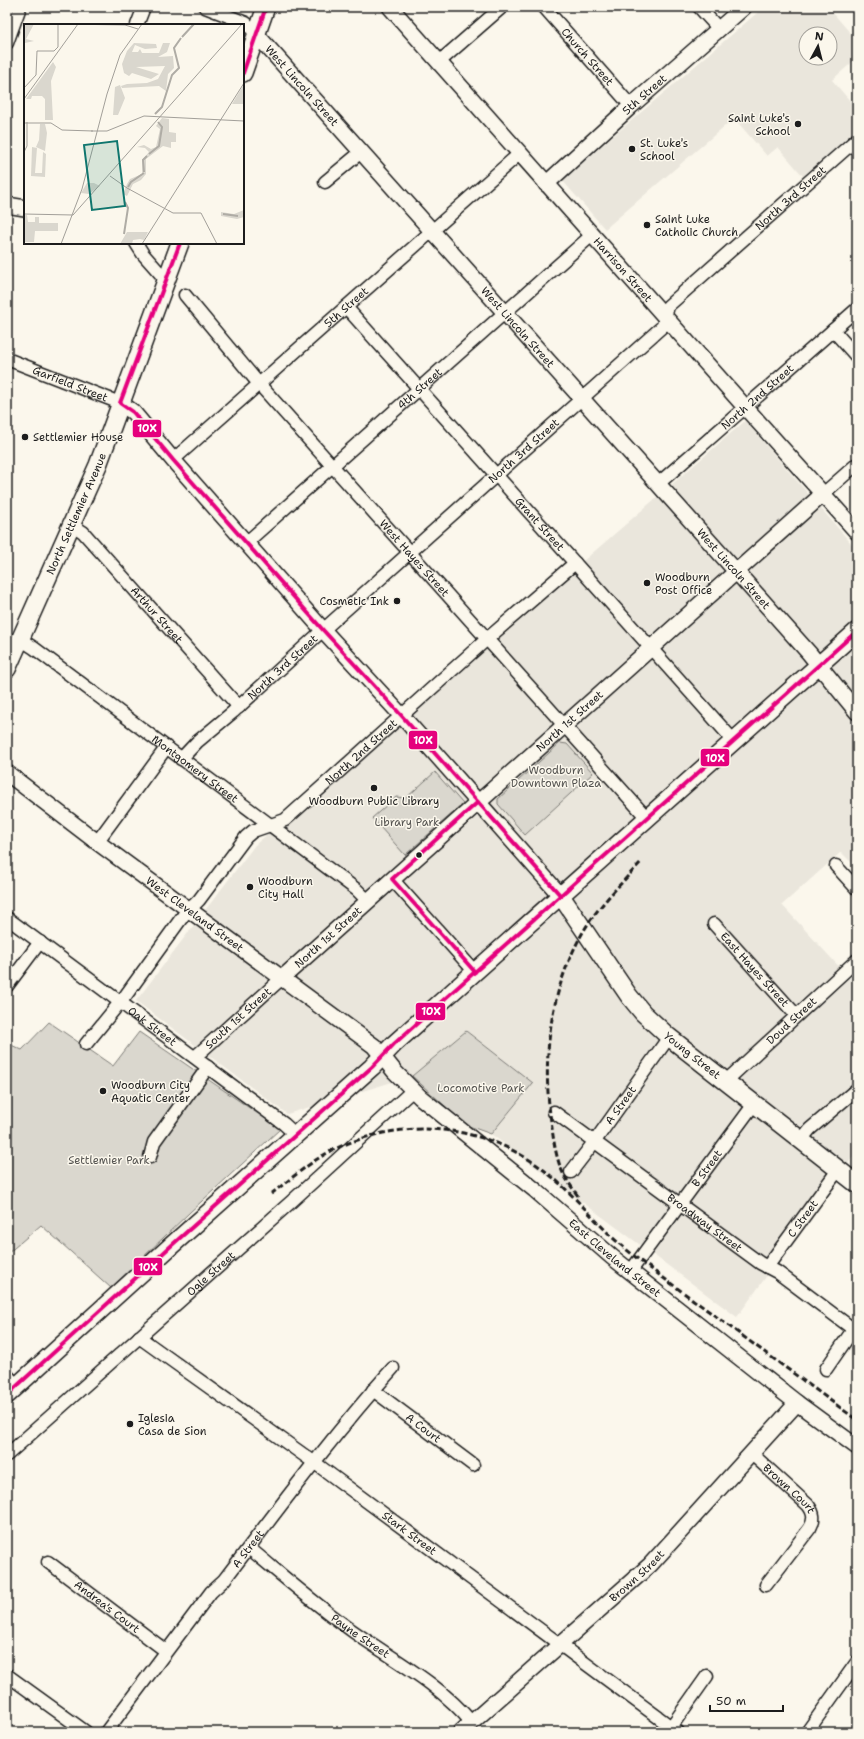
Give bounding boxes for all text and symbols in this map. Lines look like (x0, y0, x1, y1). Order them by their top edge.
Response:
inset map (24, 24, 244, 244)
street label: Church Street (558, 25, 617, 89)
north arrow (798, 26, 838, 66)
text: N (814, 29, 825, 45)
street label: West Lincoln Street (262, 42, 342, 130)
street label: 5th Street (619, 71, 670, 118)
place label: Saint Luke's School (728, 111, 791, 139)
marker: Saint Luke's School (793, 119, 803, 129)
place label: St. Luke's School (640, 136, 688, 164)
marker: St. Luke's School (627, 144, 637, 154)
street label: North 3rd Street (752, 163, 830, 234)
place label: Saint Luke Catholic Church (655, 212, 738, 240)
marker: Saint Luke Catholic Church (642, 220, 652, 230)
street label: Harrison Street (590, 234, 656, 306)
street label: 5th Street (321, 284, 372, 331)
street label: West Lincoln Street (477, 284, 558, 371)
street label: North 2nd Street (718, 361, 797, 433)
street label: Garfield Street (30, 363, 110, 406)
street label: 4th Street (394, 365, 446, 413)
street label: North 3rd Street (485, 415, 563, 487)
line badge: 10X (132, 419, 162, 438)
text: 10X (137, 421, 157, 436)
place label: Settlemier House (33, 430, 123, 445)
marker: Settlemier House (20, 432, 30, 442)
street label: North Settlemier Avenue (43, 451, 110, 577)
street label: Grant Street (512, 494, 568, 554)
street label: West Hayes Street (376, 516, 453, 600)
street label: West Lincoln Street (693, 525, 774, 613)
place label: Woodburn Post Office (655, 570, 712, 598)
marker: Woodburn Post Office (642, 578, 652, 588)
street label: Arthur Street (127, 583, 186, 647)
place label: Cosmetic Ink (320, 594, 389, 609)
marker: Cosmetic Ink (392, 596, 402, 606)
street label: North 3rd Street (244, 631, 321, 703)
street label: North 1st Street (533, 687, 607, 755)
street label: North 2nd Street (322, 716, 401, 789)
line badge: 10X (408, 730, 438, 750)
street label: Montgomery Street (149, 732, 241, 807)
text: 10X (413, 733, 433, 748)
line badge: 10X (700, 748, 730, 767)
text: 10X (705, 751, 725, 766)
park label: Woodburn Downtown Plaza (511, 763, 601, 791)
marker: Woodburn Public Library (369, 783, 379, 793)
place label: Woodburn Public Library (309, 794, 439, 809)
park label: Library Park (375, 815, 439, 830)
unlabelled marker (414, 850, 424, 860)
street label: West Cleveland Street (143, 874, 247, 956)
place label: Woodburn City Hall (258, 874, 313, 902)
marker: Woodburn City Hall (245, 882, 255, 892)
street label: North 1st Street (291, 903, 365, 971)
street label: East Hayes Street (717, 929, 792, 1010)
street label: South 1st Street (202, 984, 275, 1052)
street label: Doud Street (763, 994, 820, 1048)
line badge: 10X (415, 1002, 446, 1021)
street label: Oak Street (125, 1003, 179, 1050)
text: 10X (421, 1004, 441, 1019)
street label: Young Street (660, 1029, 724, 1083)
place label: Woodburn City Aquatic Center (111, 1078, 190, 1106)
park label: Locomotive Park (437, 1081, 525, 1096)
street label: A Street (602, 1083, 640, 1128)
marker: Woodburn City Aquatic Center (98, 1086, 108, 1096)
street label: B Street (688, 1147, 726, 1190)
park label: Settlemier Park (68, 1153, 150, 1168)
street label: Broadway Street (664, 1190, 745, 1256)
street label: C Street (784, 1197, 822, 1241)
street label: East Cleveland Street (565, 1216, 664, 1301)
street label: Ogle Street (184, 1248, 239, 1299)
line badge: 10X (133, 1257, 163, 1276)
text: 10X (138, 1260, 158, 1275)
street label: A Court (402, 1410, 444, 1447)
place label: Iglesia Casa de Sion (138, 1411, 207, 1439)
marker: Iglesia Casa de Sion (125, 1419, 135, 1429)
street label: Brown Court (760, 1461, 819, 1516)
street label: Stark Street (379, 1508, 440, 1559)
street label: A Street (229, 1527, 268, 1571)
street label: Brown Street (606, 1547, 668, 1606)
street label: Andrea's Court (71, 1577, 143, 1637)
street label: Payne Street (328, 1611, 392, 1662)
scale bar (710, 1687, 783, 1713)
text: 50 m (716, 1693, 746, 1709)

